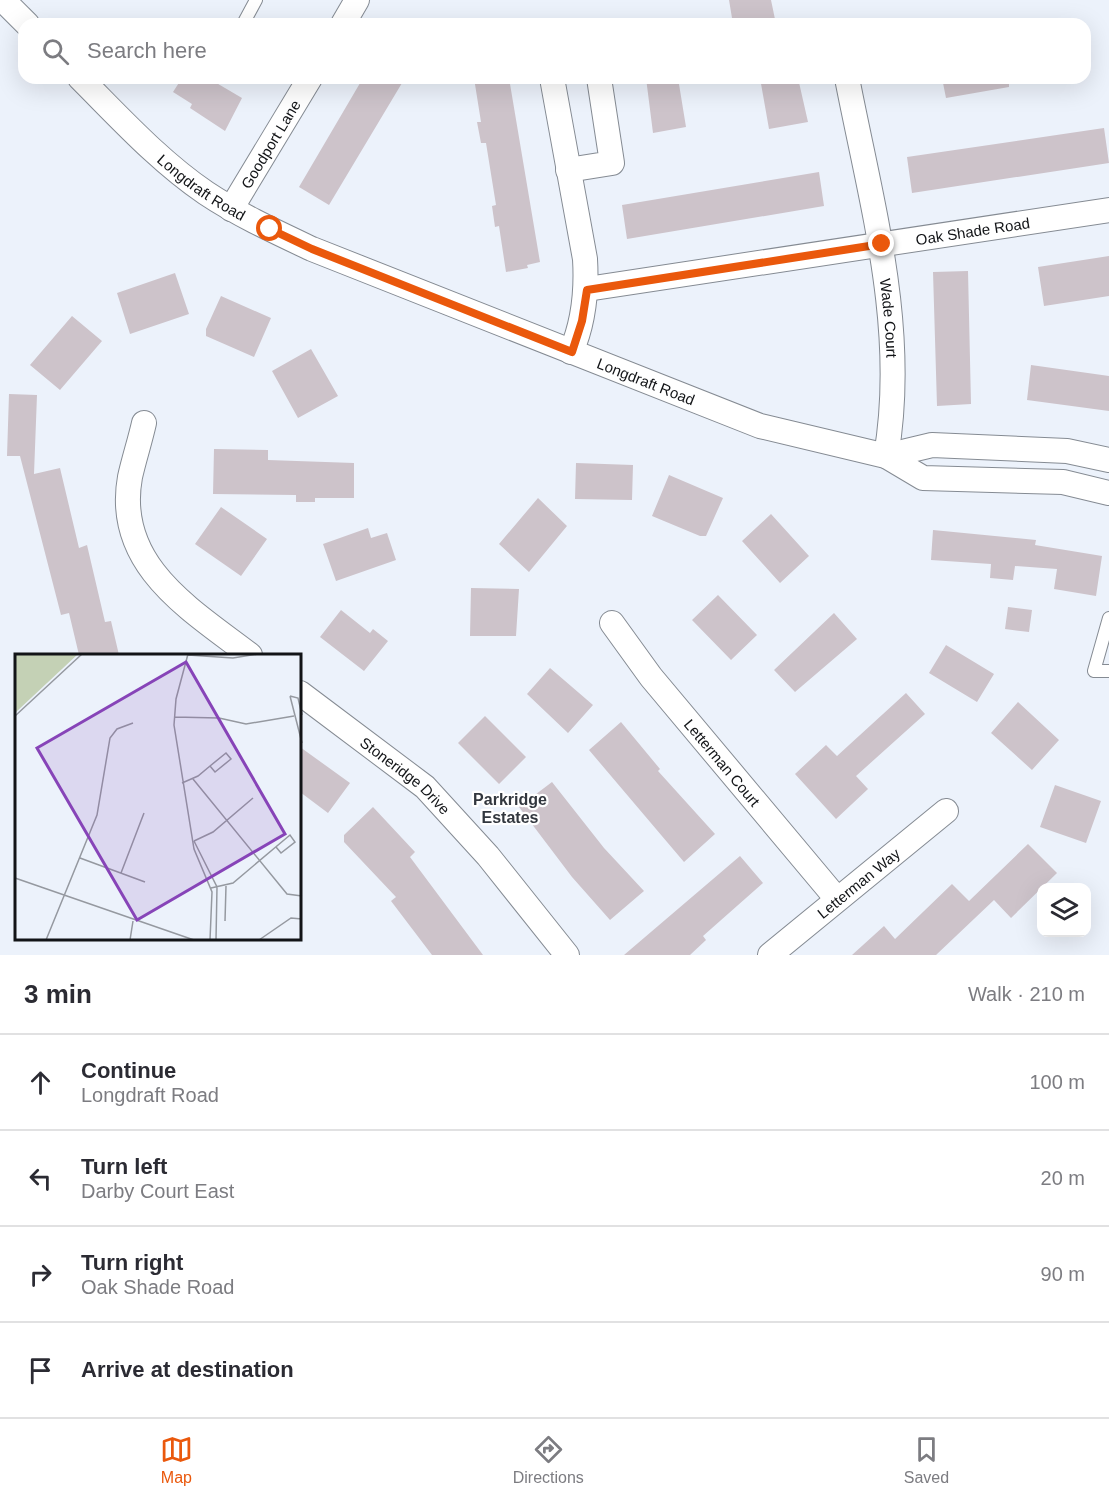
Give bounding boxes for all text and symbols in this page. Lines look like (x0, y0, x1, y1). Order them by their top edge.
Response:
search box (18, 18, 1091, 84)
icon: search (39, 35, 72, 68)
text: Search here (87, 38, 207, 63)
street label: Goodport Lane (237, 97, 303, 191)
street label: Longdraft Road (154, 150, 249, 223)
street label: Oak Shade Road (914, 214, 1031, 248)
route start (256, 215, 282, 241)
route end (868, 230, 894, 256)
street label: Wade Court (877, 277, 901, 359)
street label: Longdraft Road (595, 354, 697, 408)
inset map (15, 654, 302, 940)
street label: Letterman Court (681, 715, 764, 810)
street label: Stoneridge Drive (357, 733, 454, 817)
district label: Parkridge Estates (473, 791, 547, 826)
street label: Letterman Way (814, 844, 903, 921)
map controls (1037, 883, 1091, 937)
button: layers (1037, 883, 1091, 937)
text: 3 min (24, 979, 92, 1009)
text: Walk · 210 m (968, 983, 1085, 1005)
text: Continue (81, 1058, 176, 1083)
icon: ahead (24, 1066, 57, 1099)
text: 100 m (1029, 1071, 1085, 1093)
text: Longdraft Road (81, 1084, 219, 1106)
text: Turn left (81, 1154, 167, 1179)
icon: left (24, 1162, 57, 1195)
text: 20 m (1041, 1167, 1085, 1189)
text: Darby Court East (81, 1180, 234, 1202)
text: Turn right (81, 1250, 183, 1275)
icon: right (24, 1258, 57, 1291)
text: 90 m (1041, 1263, 1085, 1285)
text: Oak Shade Road (81, 1276, 234, 1298)
icon: arrive (24, 1354, 57, 1387)
text: Arrive at destination (81, 1357, 294, 1382)
tab: Map (160, 1433, 193, 1487)
tab: Directions (513, 1433, 584, 1487)
tab: Saved (904, 1433, 949, 1487)

